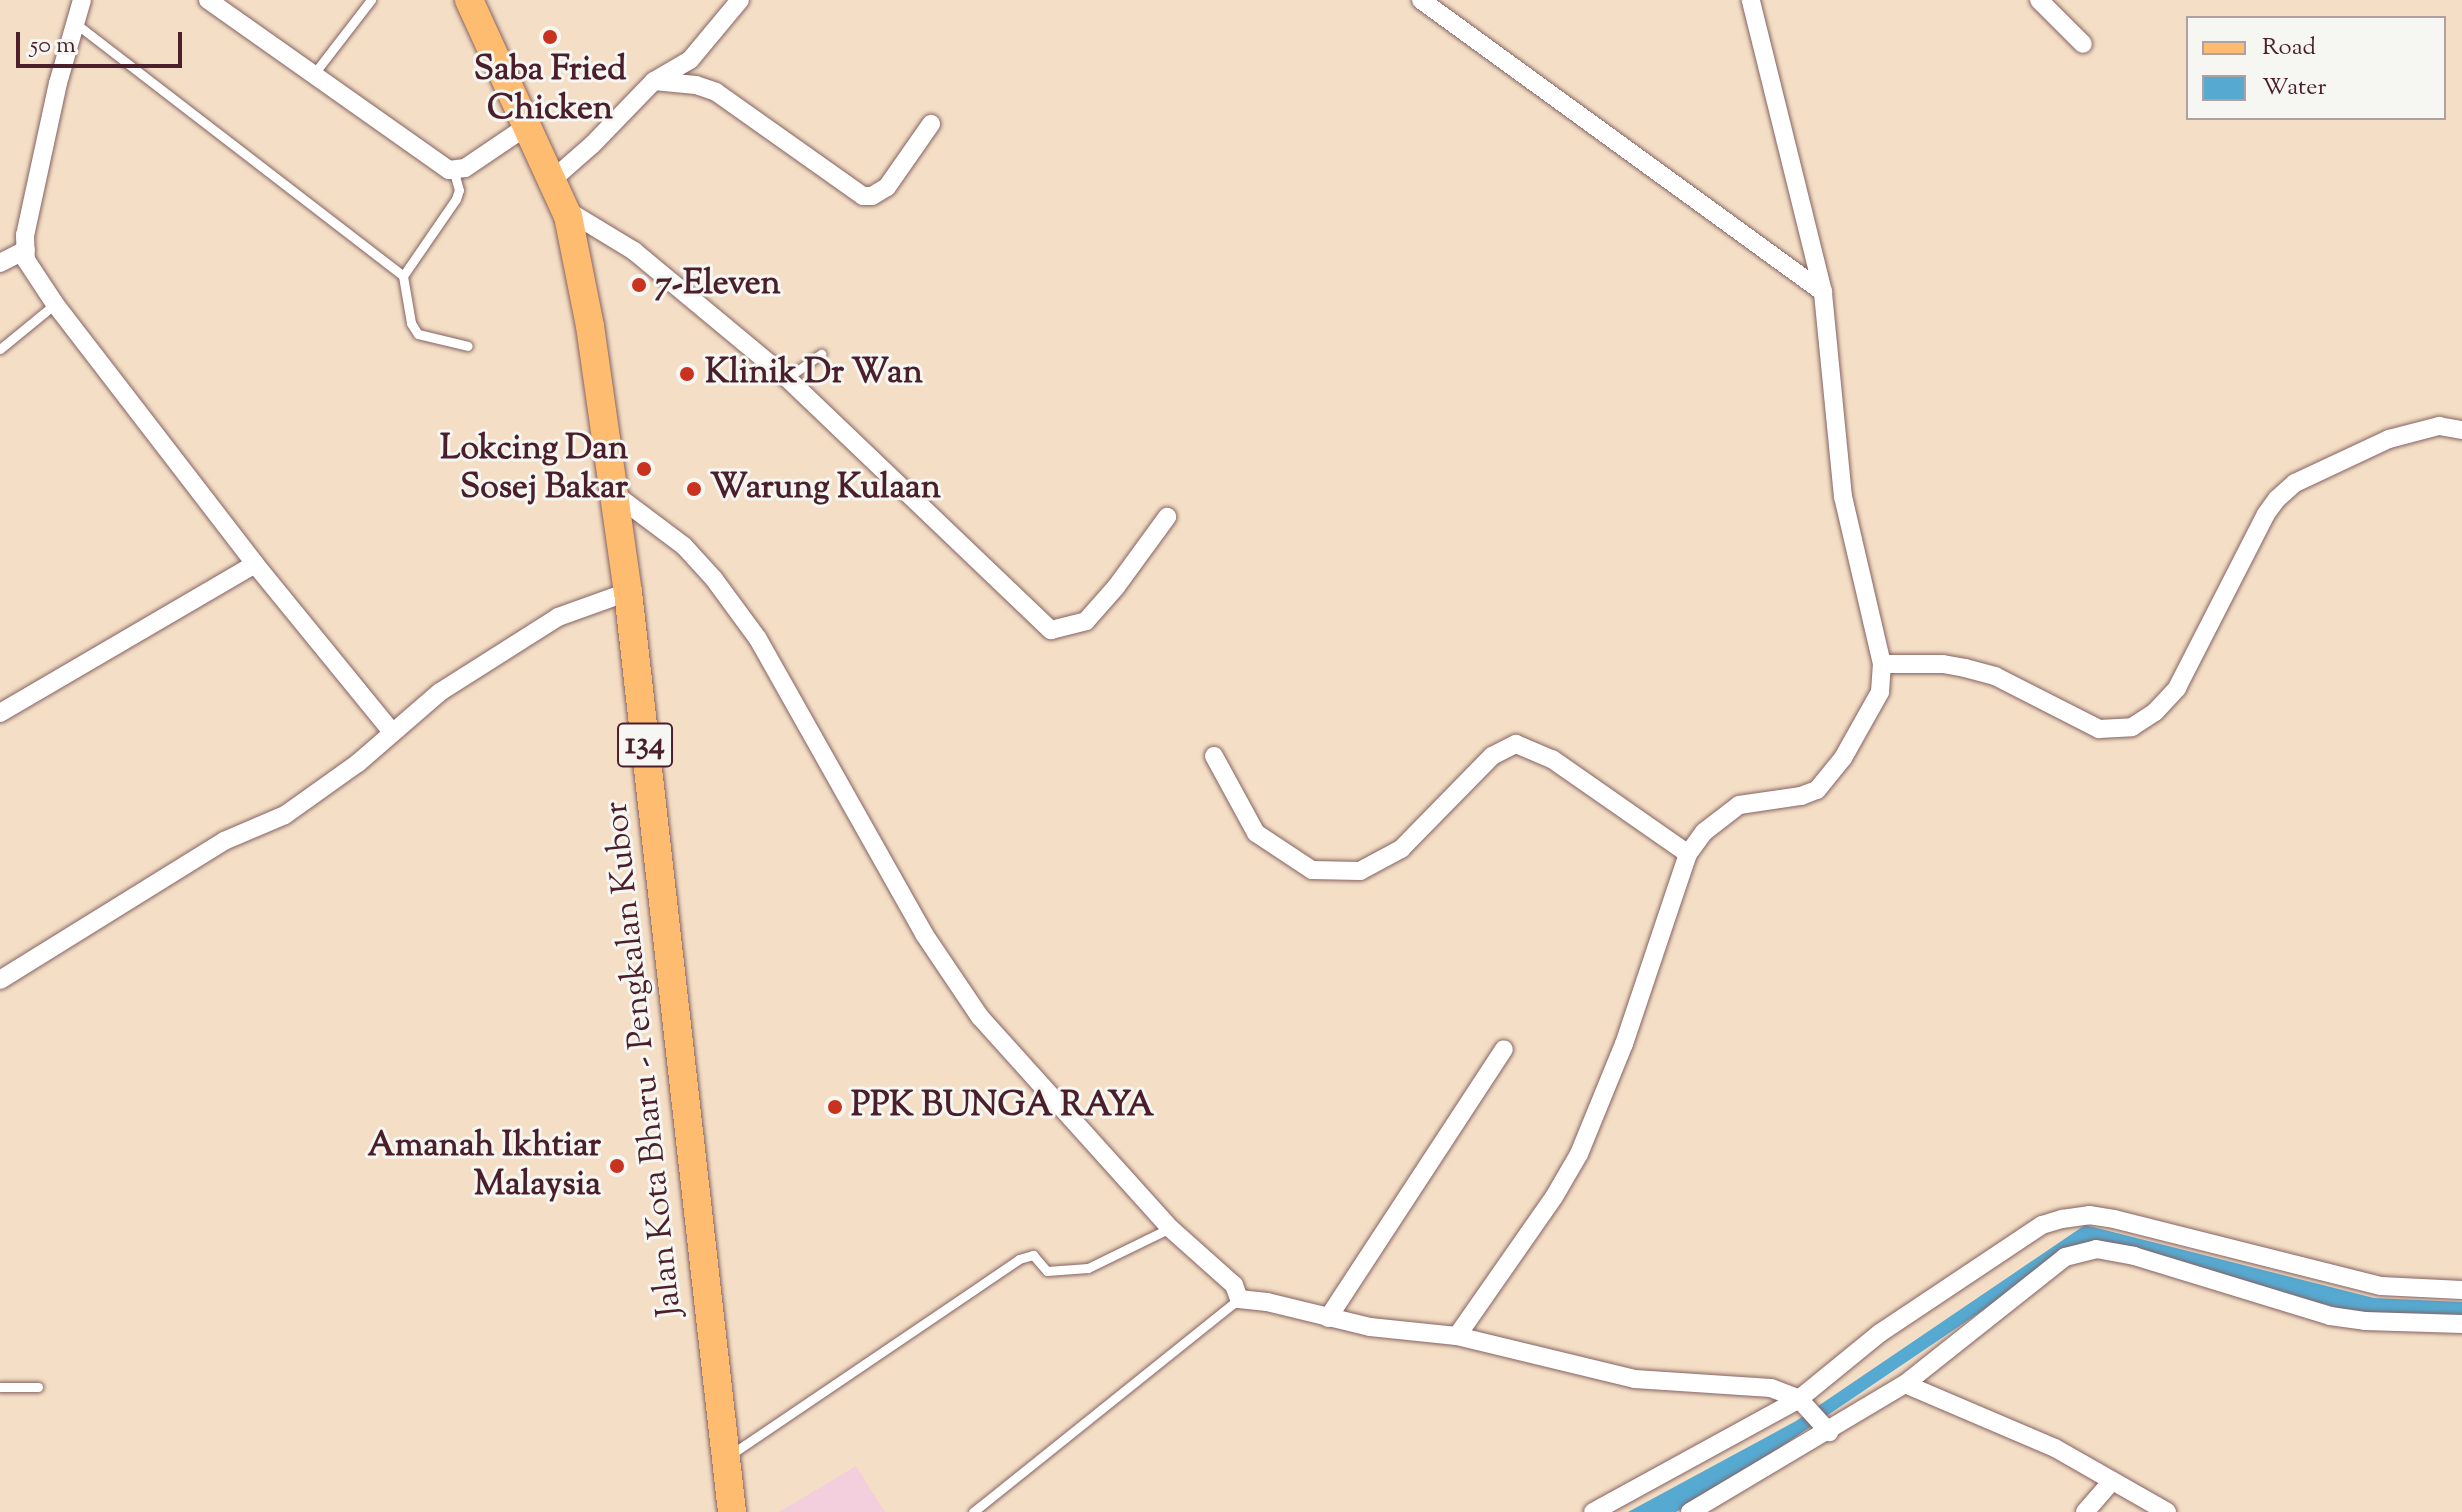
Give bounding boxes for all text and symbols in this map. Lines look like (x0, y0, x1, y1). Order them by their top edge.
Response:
scale bar (20, 16, 186, 66)
legend (2186, 16, 2446, 120)
marker: Saba Fried Chicken (541, 28, 559, 46)
text: 50 m (30, 29, 76, 63)
text: Road (2262, 31, 2316, 65)
place label: Saba Fried Chicken (474, 50, 626, 130)
text: Water (2262, 71, 2326, 105)
place label: 7-Eleven (655, 265, 781, 305)
marker: 7-Eleven (630, 276, 648, 294)
place label: Klinik Dr Wan (705, 354, 923, 394)
marker: Klinik Dr Wan (676, 363, 698, 385)
place label: Lokcing Dan Sosej Bakar (440, 429, 628, 508)
marker: Lokcing Dan Sosej Bakar (635, 460, 653, 478)
place label: Warung Kulaan (710, 469, 941, 509)
marker: Warung Kulaan (685, 480, 703, 498)
road number: 134 (617, 717, 673, 773)
street label: Jalan Kota Bharu - Pengkalan Kubor (597, 799, 691, 1319)
place label: PPK BUNGA RAYA (851, 1087, 1154, 1127)
marker: PPK BUNGA RAYA (826, 1098, 844, 1116)
place label: Amanah Ikhtiar Malaysia (367, 1126, 601, 1206)
marker: Amanah Ikhtiar Malaysia (608, 1157, 626, 1175)

